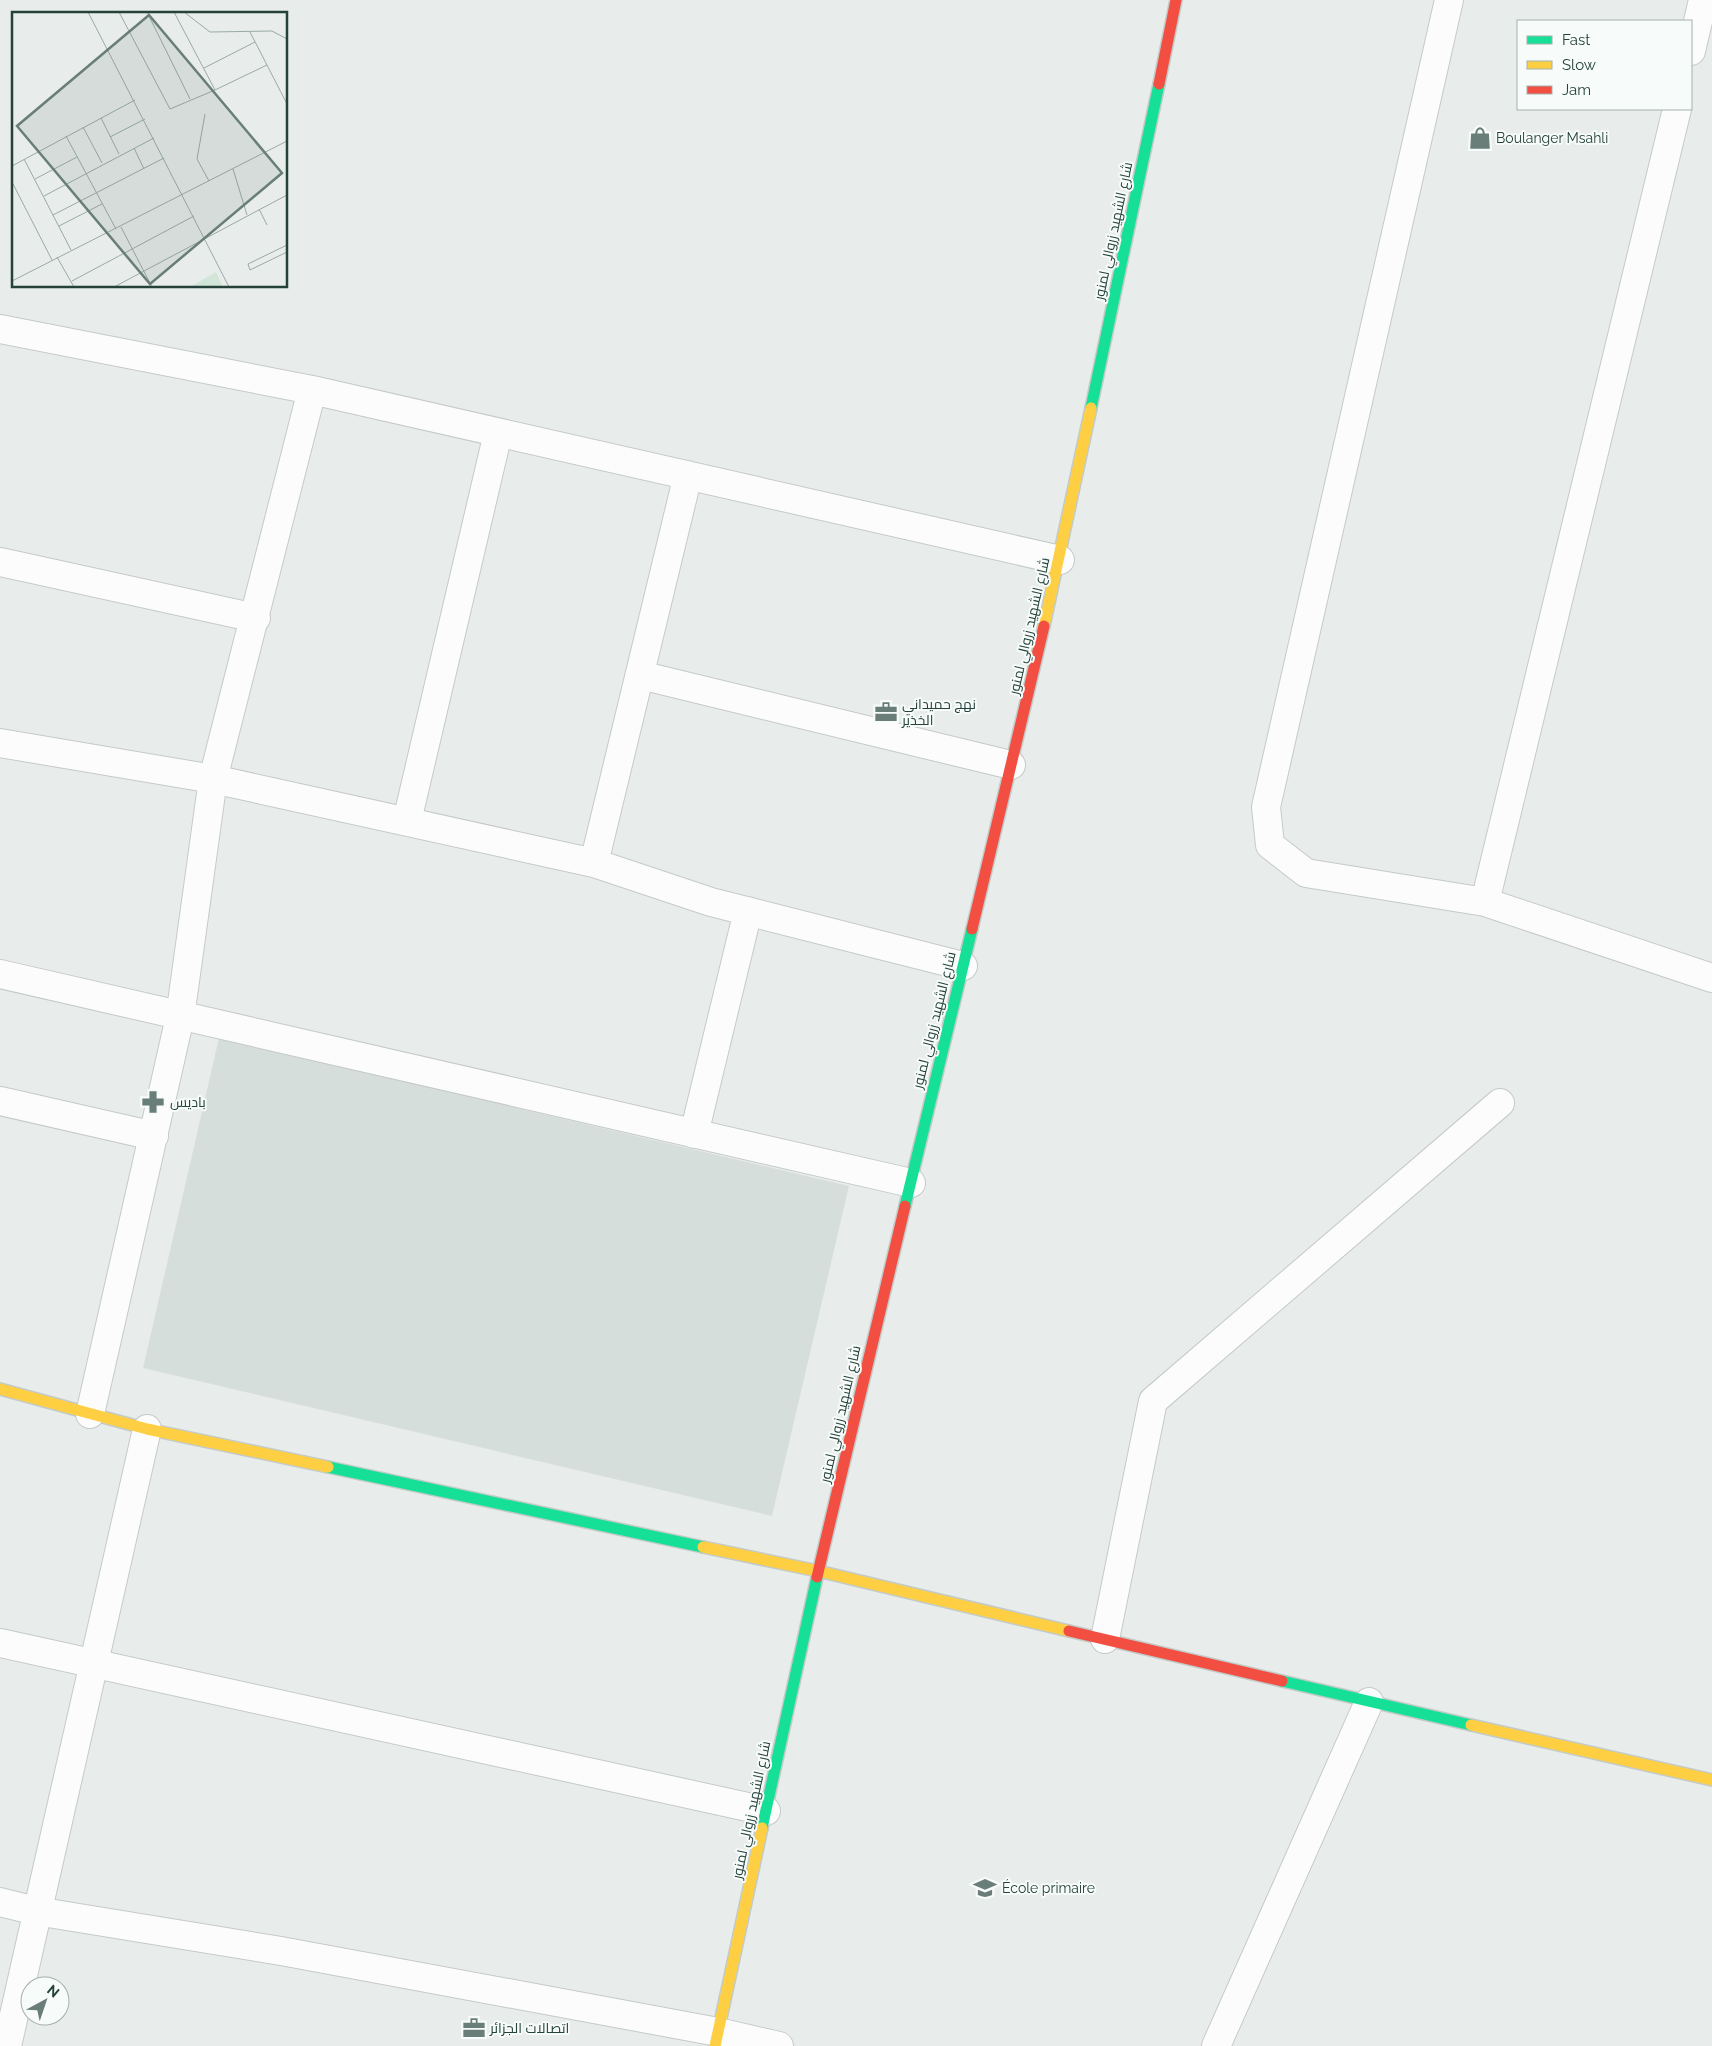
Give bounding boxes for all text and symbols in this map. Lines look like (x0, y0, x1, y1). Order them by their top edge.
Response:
inset map (12, 12, 288, 288)
legend (1517, 20, 1692, 110)
text: Fast (1562, 31, 1590, 49)
text: Slow (1562, 56, 1596, 74)
text: Jam (1562, 81, 1591, 99)
shop icon: Boulanger Msahli (1467, 125, 1493, 151)
place label: Boulanger Msahli (1496, 130, 1608, 146)
street label: شارع الشهيد زروالي لمنور (1090, 161, 1139, 303)
street label: شارع الشهيد زروالي لمنور (1005, 556, 1057, 698)
place label: نهج حميداني الخذير (901, 696, 976, 728)
office icon: نهج حميداني الخذير (873, 699, 899, 725)
street label: شارع الشهيد زروالي لمنور (909, 950, 963, 1092)
pharmacy icon: باديس (140, 1089, 166, 1115)
place label: باديس (170, 1094, 206, 1110)
street label: شارع الشهيد زروالي لمنور (816, 1344, 868, 1486)
street label: شارع الشهيد زروالي لمنور (728, 1740, 777, 1882)
school or university icon: École primaire (972, 1875, 998, 1901)
place label: École primaire (1002, 1879, 1095, 1896)
north arrow (20, 1976, 70, 2026)
text: N (44, 1981, 63, 2001)
office icon: اتصالات الجزائر (461, 2015, 487, 2041)
place label: اتصالات الجزائر (489, 2020, 569, 2036)

